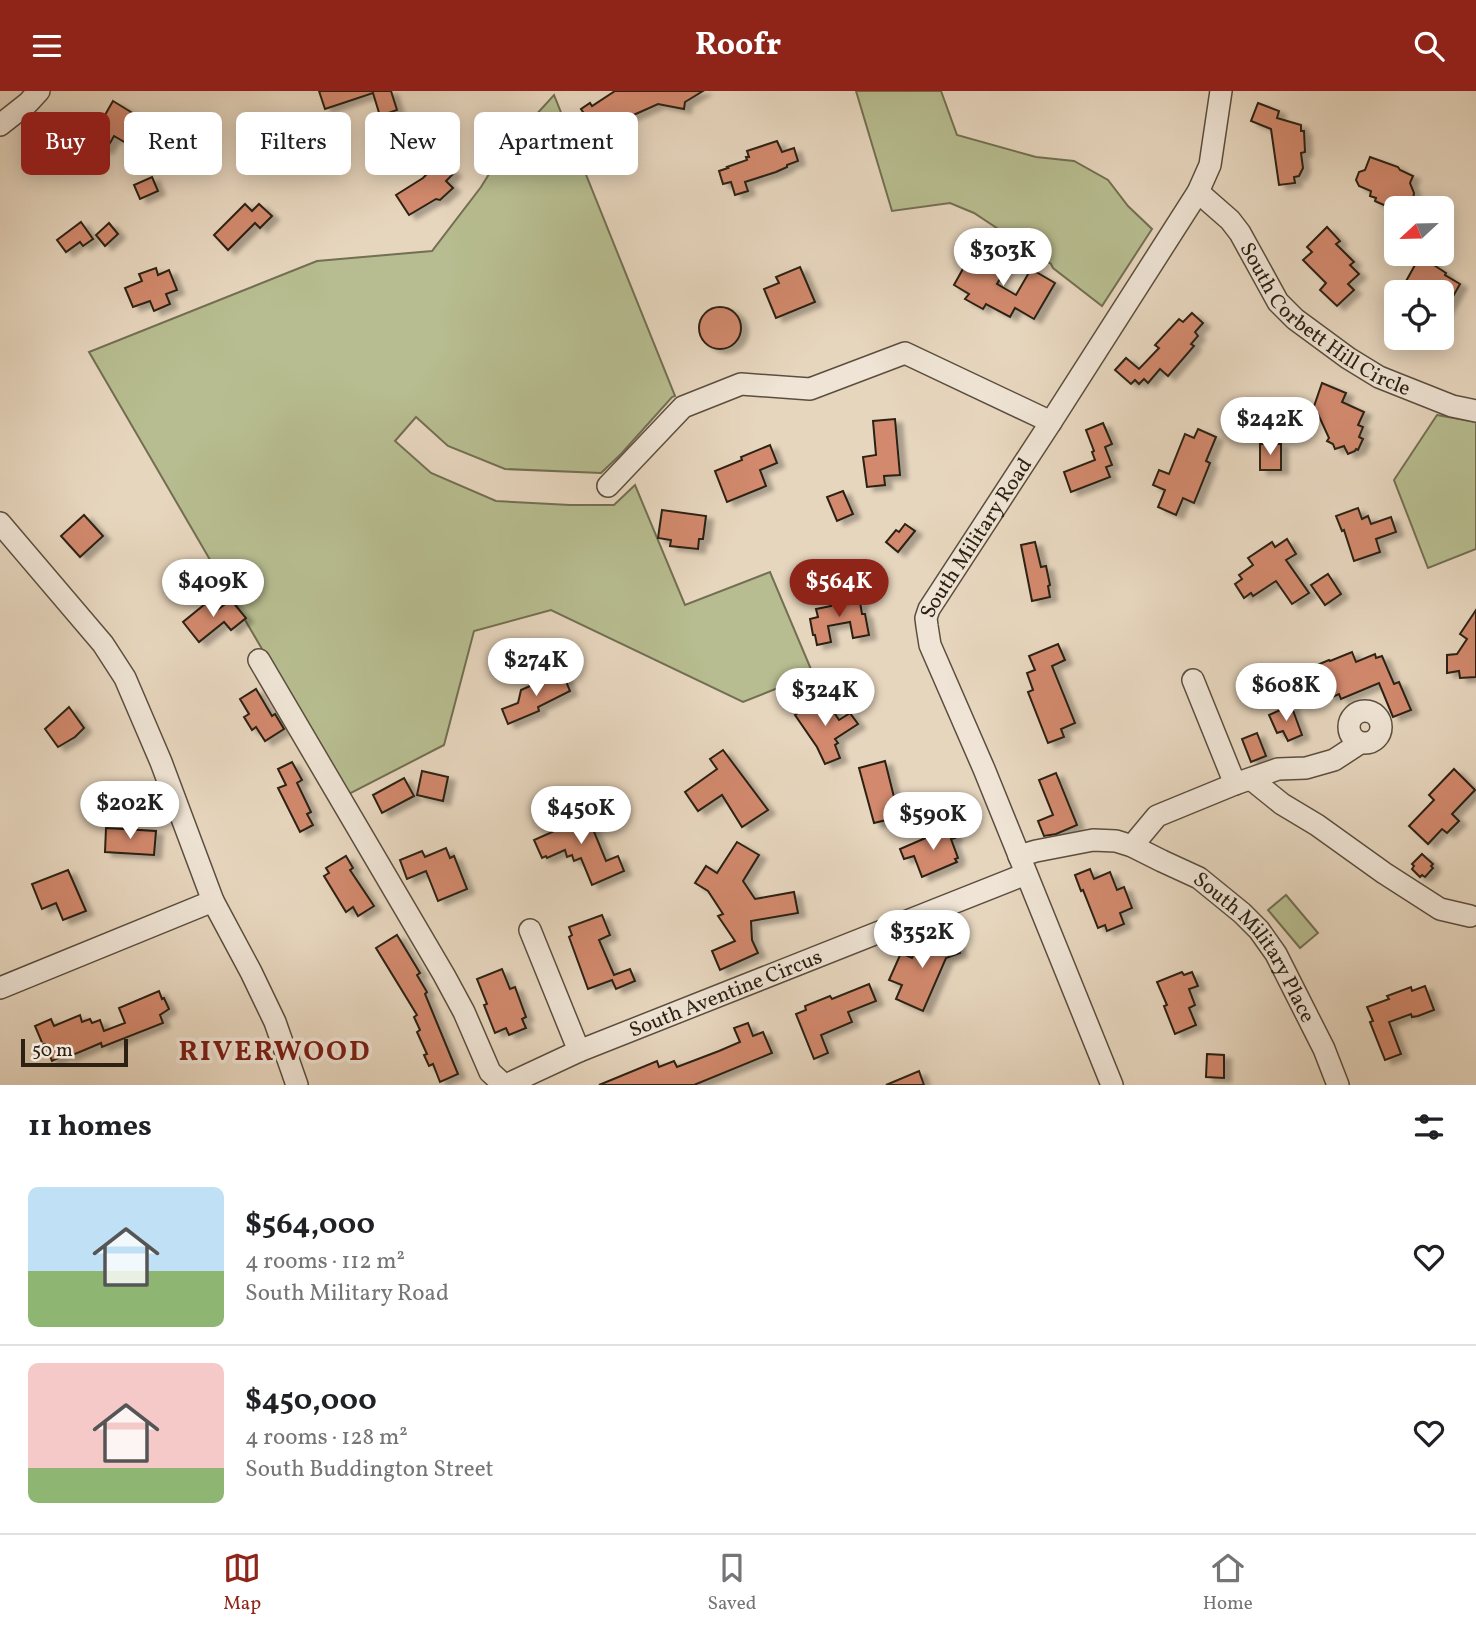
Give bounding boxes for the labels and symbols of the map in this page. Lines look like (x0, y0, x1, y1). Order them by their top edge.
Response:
north arrow (1384, 196, 1454, 266)
pin: $303K (954, 229, 1052, 288)
street label: South Corbett Hill Circle (1232, 237, 1414, 404)
pin: $242K (1221, 397, 1319, 457)
street label: South Military Road (914, 453, 1040, 622)
pin: $409K (164, 559, 262, 619)
pin: $564K (790, 559, 888, 619)
pin: $274K (487, 639, 585, 698)
pin: $608K (1237, 663, 1335, 723)
pin: $324K (776, 669, 874, 728)
pin: $202K (81, 781, 179, 841)
pin: $450K (532, 787, 630, 846)
pin: $590K (884, 793, 982, 852)
street label: South Military Place (1186, 866, 1321, 1028)
pin: $352K (873, 911, 971, 970)
street label: South Aventine Circus (625, 943, 827, 1046)
district label: RIVERWOOD (178, 1033, 372, 1072)
scale bar (21, 1036, 128, 1068)

